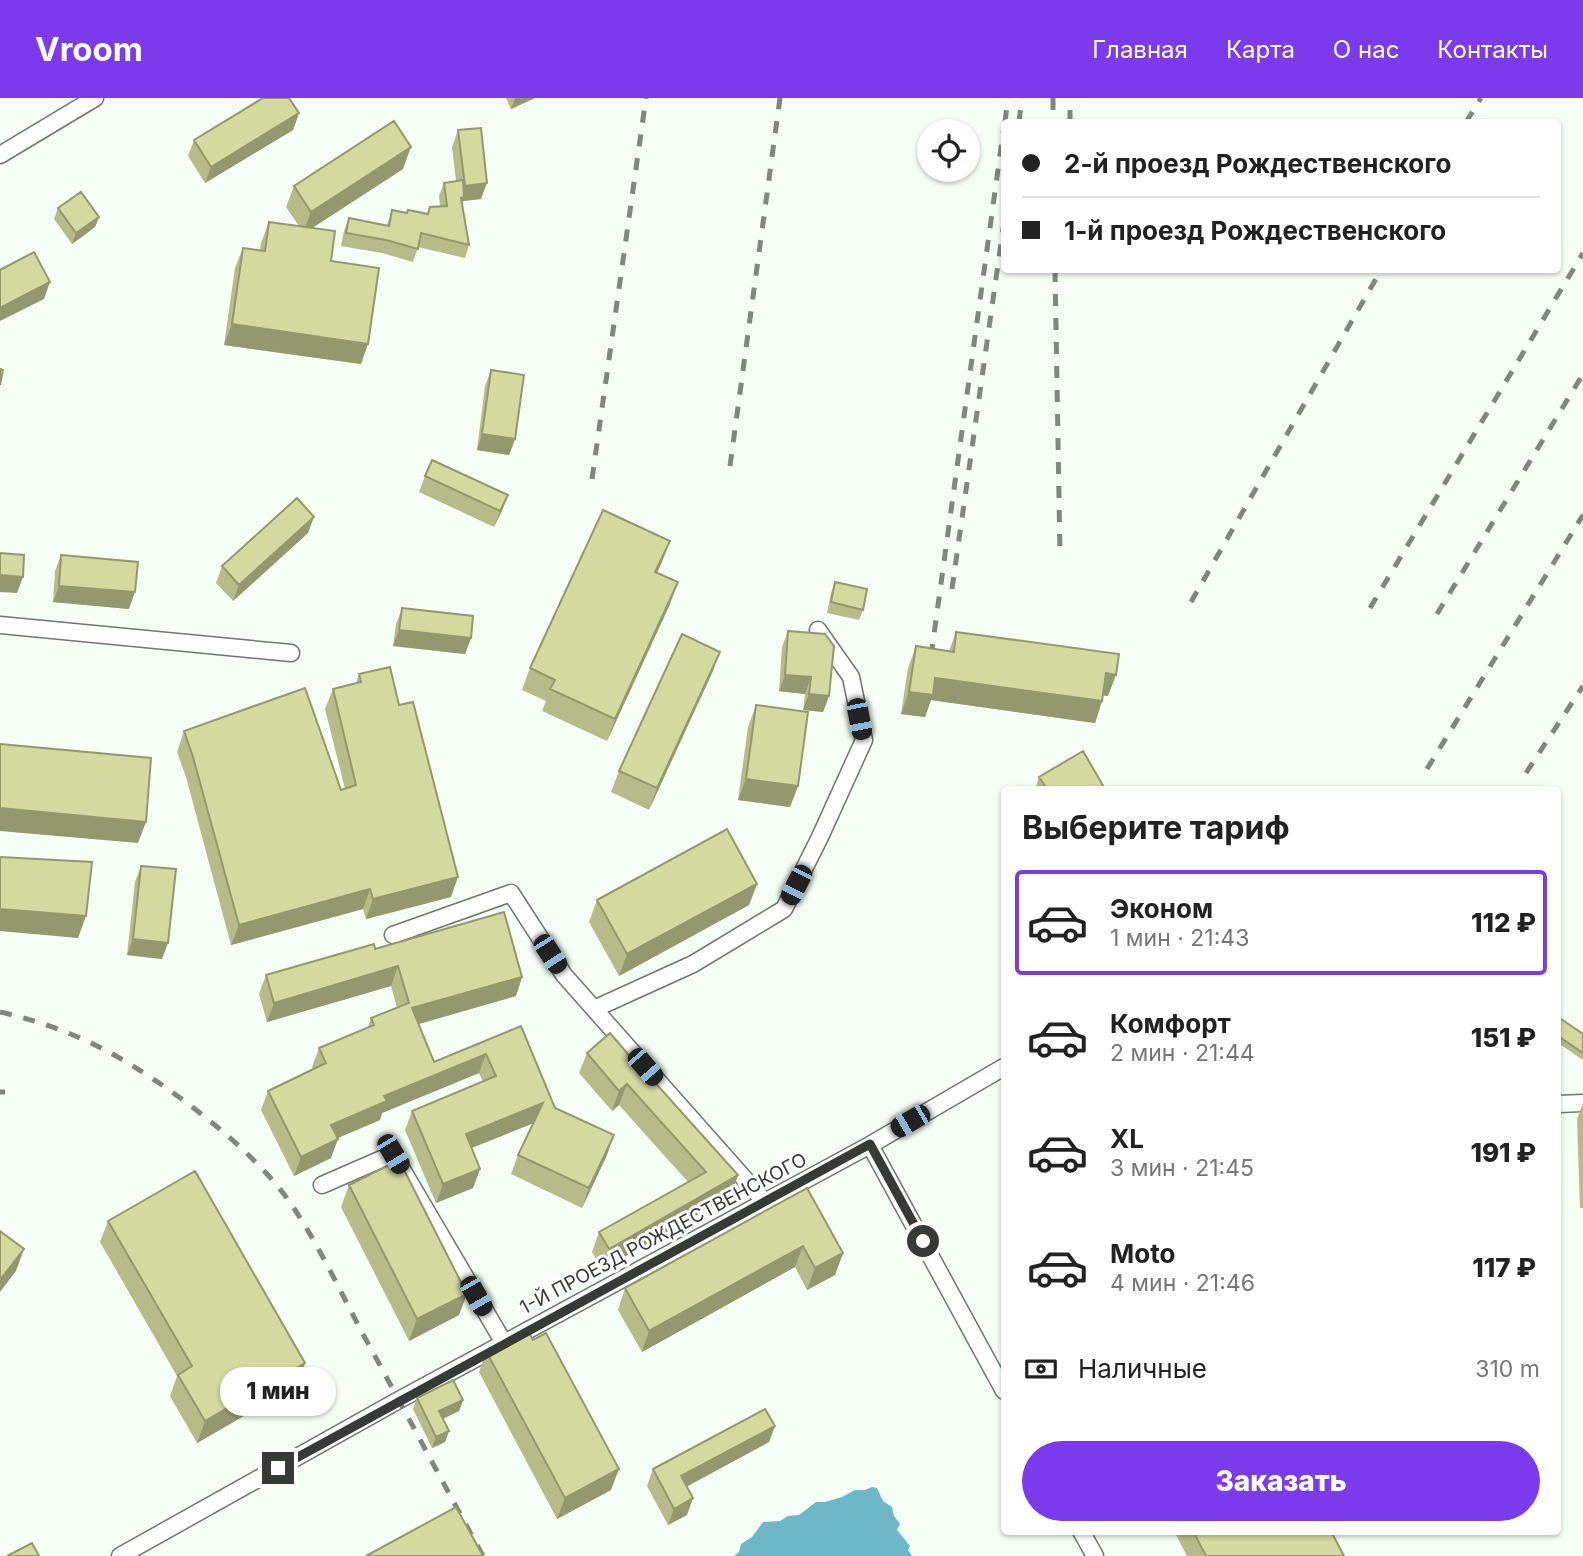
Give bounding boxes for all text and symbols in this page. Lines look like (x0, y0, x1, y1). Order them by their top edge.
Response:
text: Vroom (35, 29, 143, 69)
text: Главная (1092, 35, 1188, 64)
text: Карта (1226, 35, 1295, 64)
text: О нас (1333, 35, 1399, 64)
text: Контакты (1437, 35, 1548, 64)
map controls (917, 119, 980, 182)
button: locate (917, 119, 980, 182)
text: 2-й проезд Рождественского (1064, 148, 1451, 179)
text: 1-й проезд Рождественского (1064, 215, 1446, 246)
car (845, 696, 874, 742)
text: Выберите тариф (1022, 808, 1290, 847)
car (778, 862, 815, 908)
icon: car (1026, 891, 1089, 954)
text: Эконом (1110, 893, 1213, 924)
text: 112 ₽ (1471, 907, 1536, 938)
text: 1 мин · 21:43 (1110, 924, 1249, 952)
car (530, 931, 571, 977)
icon: car (1026, 1006, 1089, 1069)
text: Комфорт (1110, 1008, 1231, 1039)
text: 151 ₽ (1471, 1022, 1536, 1053)
text: 2 мин · 21:44 (1110, 1039, 1255, 1067)
car (624, 1044, 667, 1090)
car (887, 1101, 934, 1141)
icon: car (1026, 1121, 1089, 1184)
text: XL (1110, 1123, 1144, 1154)
car (374, 1131, 413, 1177)
text: 191 ₽ (1470, 1137, 1536, 1168)
street label: 1-Й ПРОЕЗД РОЖДЕСТВЕНСКОГО (515, 1147, 811, 1319)
text: 3 мин · 21:45 (1110, 1154, 1254, 1182)
route start (907, 1225, 939, 1257)
icon: car (1026, 1236, 1089, 1299)
text: Moto (1110, 1238, 1175, 1269)
text: 117 ₽ (1472, 1252, 1536, 1283)
text: 4 мин · 21:46 (1110, 1269, 1255, 1297)
car (457, 1273, 496, 1319)
icon: cash (1022, 1350, 1060, 1388)
text: Наличные (1078, 1353, 1207, 1384)
text: 310 m (1475, 1355, 1540, 1383)
callout: 1 мин (220, 1366, 336, 1416)
text: 1 мин (246, 1377, 310, 1405)
button: Заказать (1022, 1441, 1540, 1521)
route end (262, 1452, 294, 1484)

